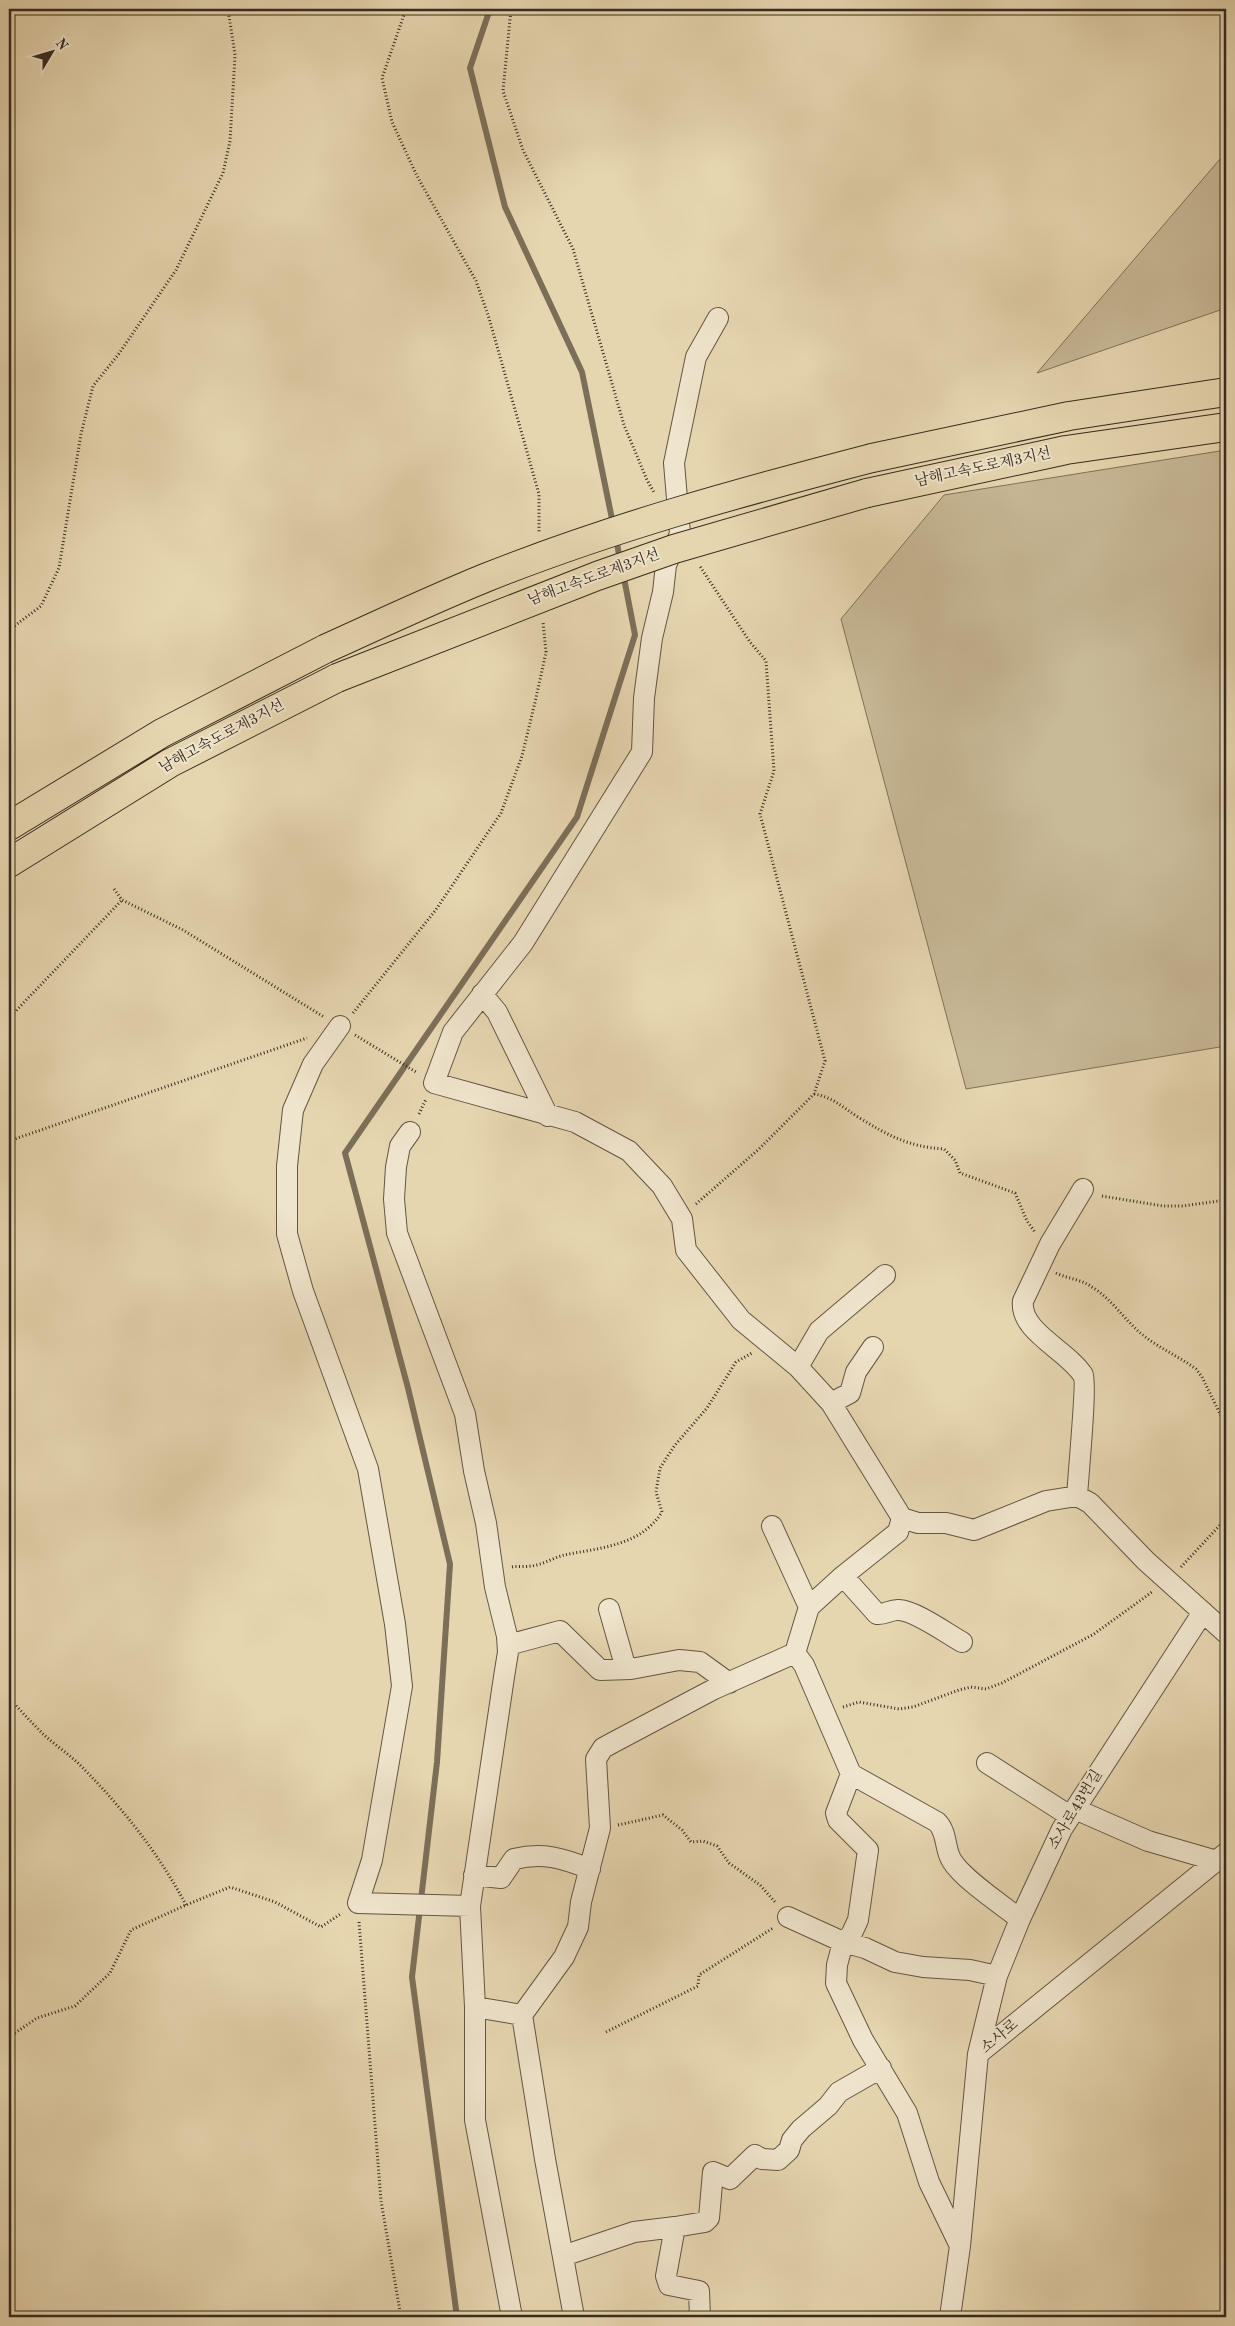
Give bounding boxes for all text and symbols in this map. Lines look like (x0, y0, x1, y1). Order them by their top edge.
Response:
north arrow (28, 28, 78, 78)
text: N (53, 36, 70, 53)
street label: 남해고속도로제3지선 (913, 444, 1053, 490)
street label: 남해고속도로제3지선 (525, 545, 662, 609)
street label: 남해고속도로제3지선 (156, 696, 287, 776)
street label: 소사로43번길 (1045, 1767, 1106, 1852)
street label: 소사로 (977, 2015, 1022, 2057)

